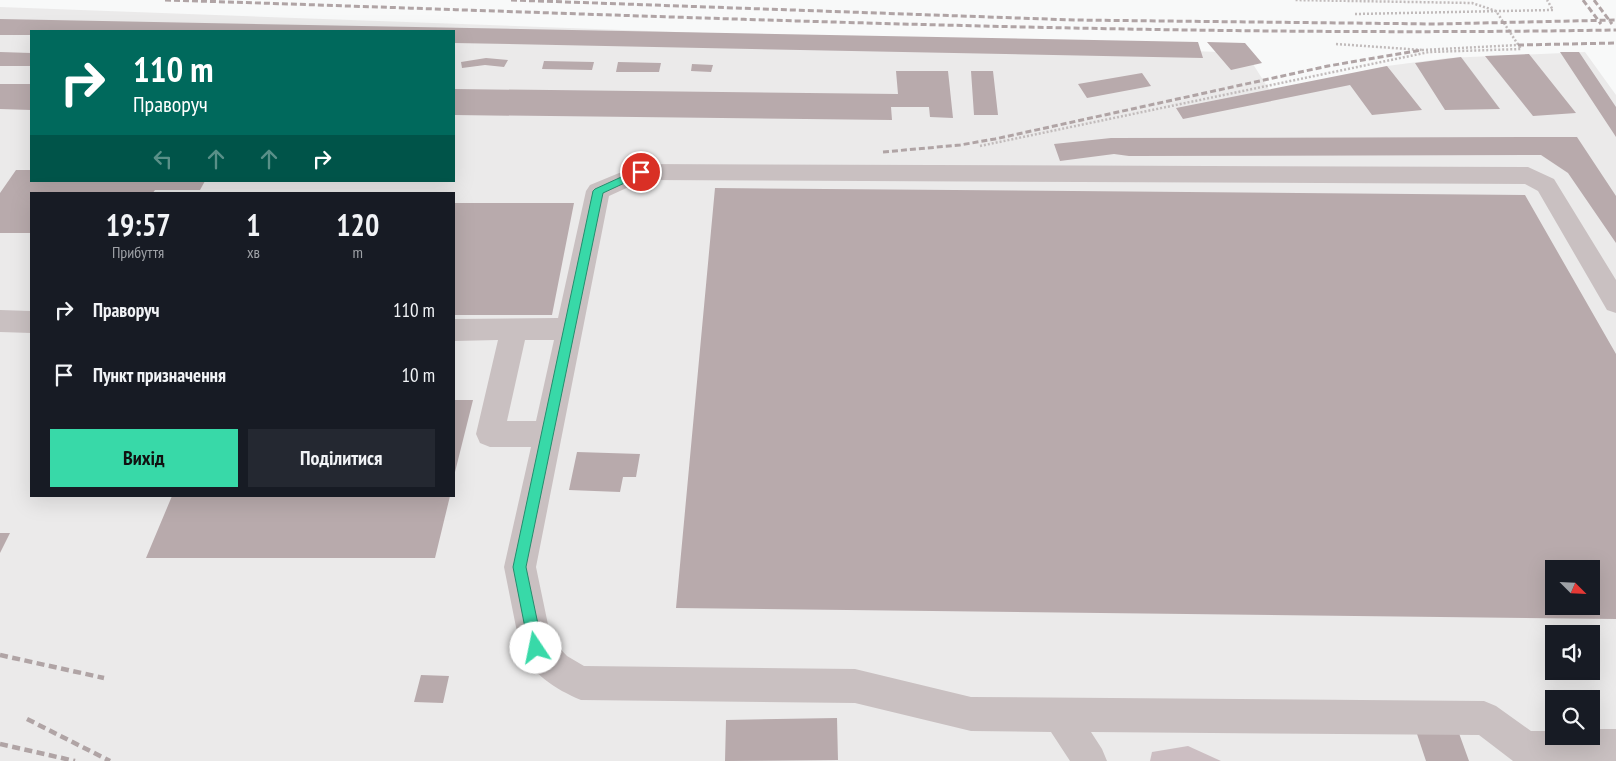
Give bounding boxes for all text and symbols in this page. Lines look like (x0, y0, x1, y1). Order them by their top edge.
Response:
text: 110 m (133, 46, 214, 92)
icon: right (50, 50, 115, 115)
text: Праворуч (133, 90, 208, 118)
icon: left (149, 145, 177, 173)
icon: ahead (202, 145, 230, 173)
icon: ahead (255, 145, 283, 173)
icon: right (308, 145, 336, 173)
pin (620, 151, 662, 193)
icon: arrive (627, 158, 655, 186)
text: 19:57 (106, 205, 171, 244)
text: 1 (246, 205, 261, 244)
text: 120 (336, 205, 379, 244)
text: Прибуття (112, 242, 164, 262)
text: хв (247, 242, 260, 262)
text: m (353, 242, 363, 262)
icon: right (50, 296, 78, 324)
text: Праворуч (93, 298, 160, 322)
text: 110 m (393, 298, 435, 322)
icon: arrive (50, 361, 78, 389)
text: Пункт призначення (93, 363, 226, 387)
text: 10 m (402, 363, 435, 387)
button: Вихід (50, 429, 238, 487)
button: Поділитися (248, 429, 435, 487)
north arrow (1545, 560, 1600, 615)
map controls (1545, 560, 1600, 745)
position arrow (509, 621, 561, 673)
button: sound (1545, 625, 1600, 680)
button: search (1545, 690, 1600, 745)

